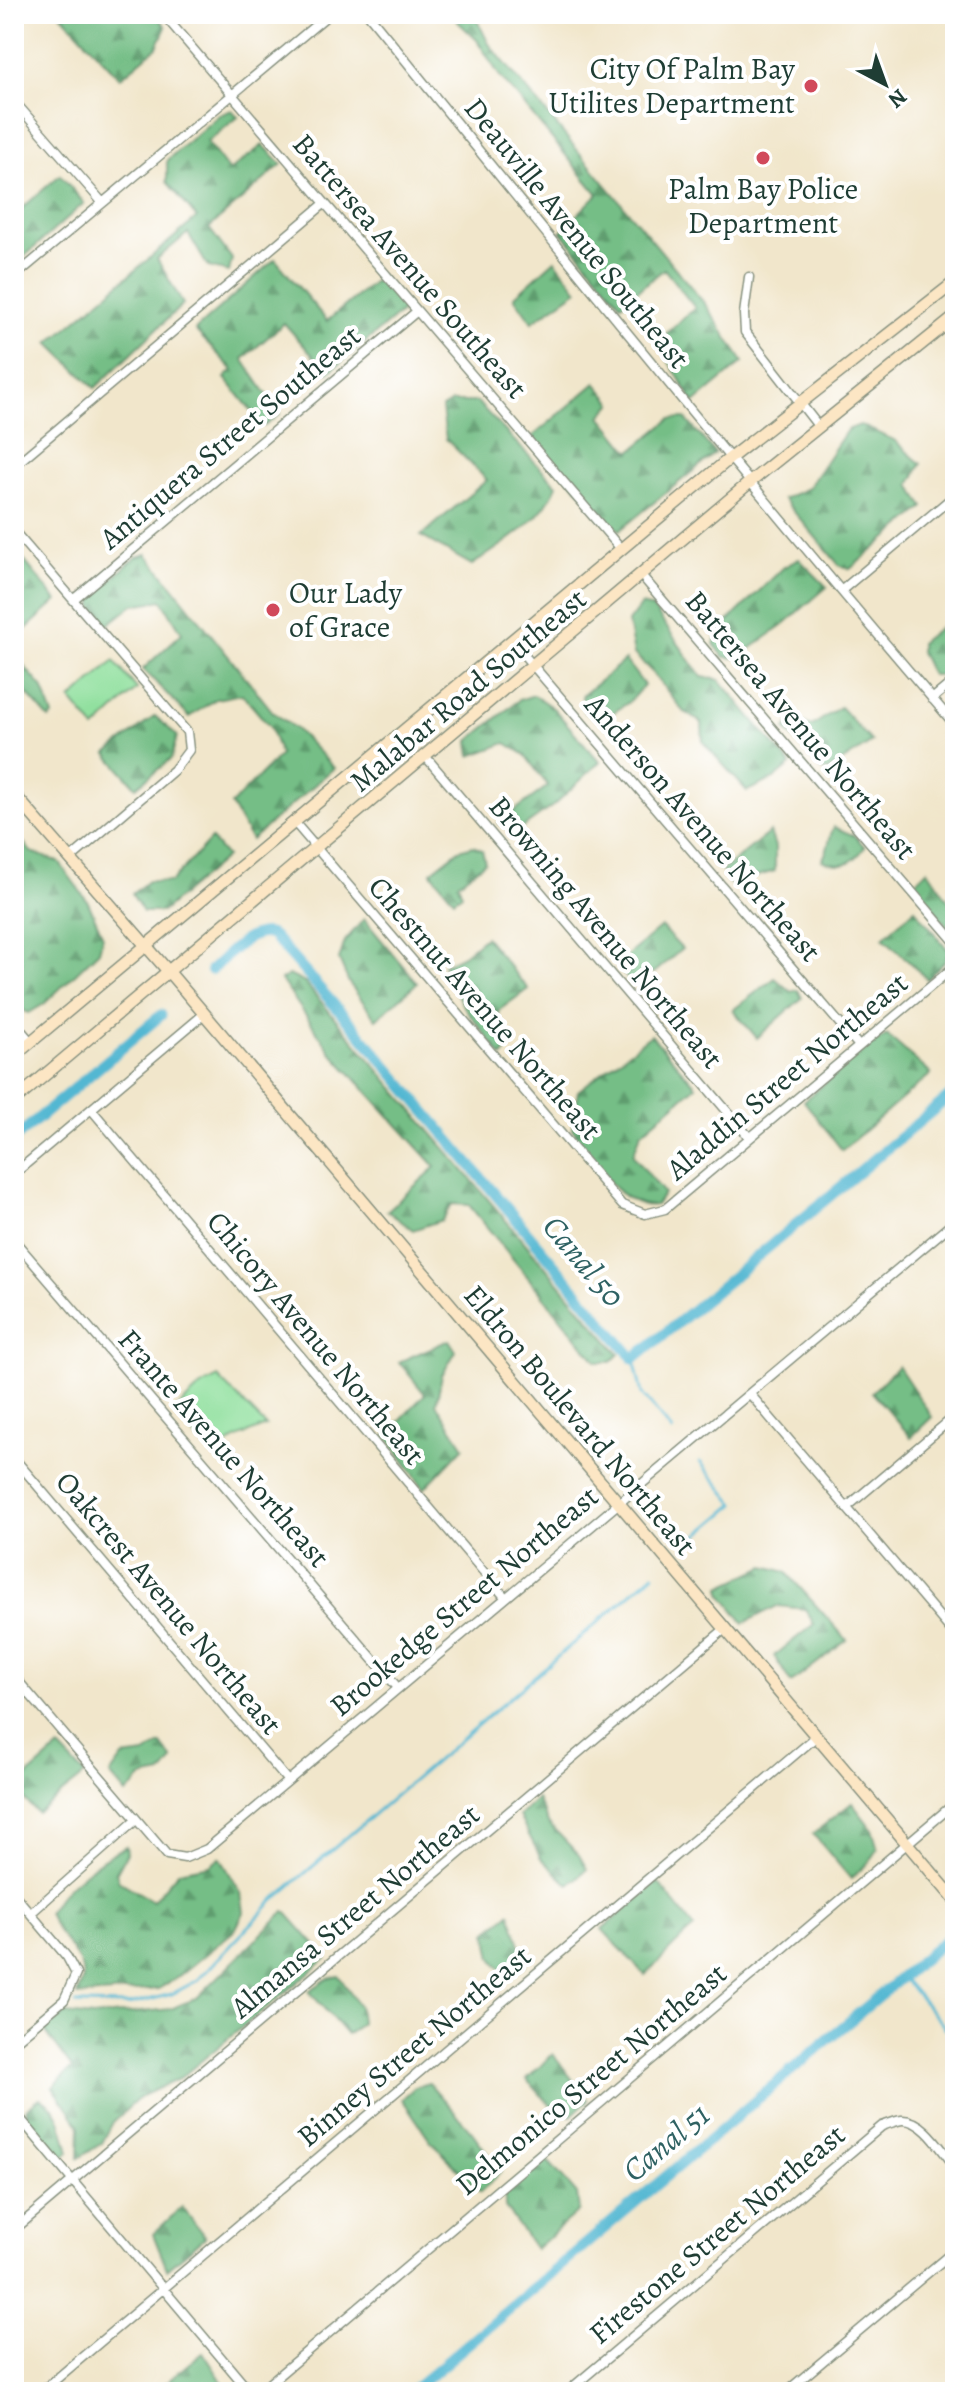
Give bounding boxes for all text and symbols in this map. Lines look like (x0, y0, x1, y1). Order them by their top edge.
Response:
north arrow (845, 44, 925, 124)
place label: City Of Palm Bay Utilites Department (549, 49, 796, 123)
marker: City Of Palm Bay Utilites Department (802, 77, 820, 95)
text: N (882, 82, 913, 115)
street label: Deauville Avenue Southeast (455, 89, 699, 377)
street label: Battersea Avenue Southeast (284, 125, 536, 407)
marker: Palm Bay Police Department (754, 149, 772, 167)
place label: Palm Bay Police Department (668, 169, 858, 243)
street label: Antiquera Street Southeast (90, 316, 369, 559)
place label: Our Lady of Grace (289, 573, 403, 647)
street label: Malabar Road Southeast (341, 579, 595, 801)
street label: Battersea Avenue Northeast (676, 582, 926, 868)
marker: Our Lady of Grace (264, 601, 282, 619)
street label: Anderson Avenue Northeast (575, 685, 830, 970)
street label: Browning Avenue Northeast (480, 787, 732, 1077)
street label: Chestnut Avenue Northeast (359, 868, 611, 1148)
street label: Aladdin Street Northeast (657, 963, 916, 1190)
street label: Chicory Avenue Northeast (198, 1203, 434, 1473)
water label: Canal 50 (533, 1206, 635, 1316)
street label: Eldron Boulevard Northeast (455, 1276, 705, 1564)
street label: Frante Avenue Northeast (109, 1320, 339, 1576)
street label: Oakcrest Avenue Northeast (47, 1463, 291, 1743)
street label: Brookedge Street Northeast (321, 1477, 607, 1725)
street label: Almansa Street Northeast (221, 1795, 488, 2028)
street label: Binney Street Northeast (288, 1936, 540, 2156)
street label: Delmonico Street Northeast (447, 1954, 735, 2204)
water label: Canal 51 (613, 2093, 719, 2191)
street label: Firestone Street Northeast (580, 2115, 854, 2353)

